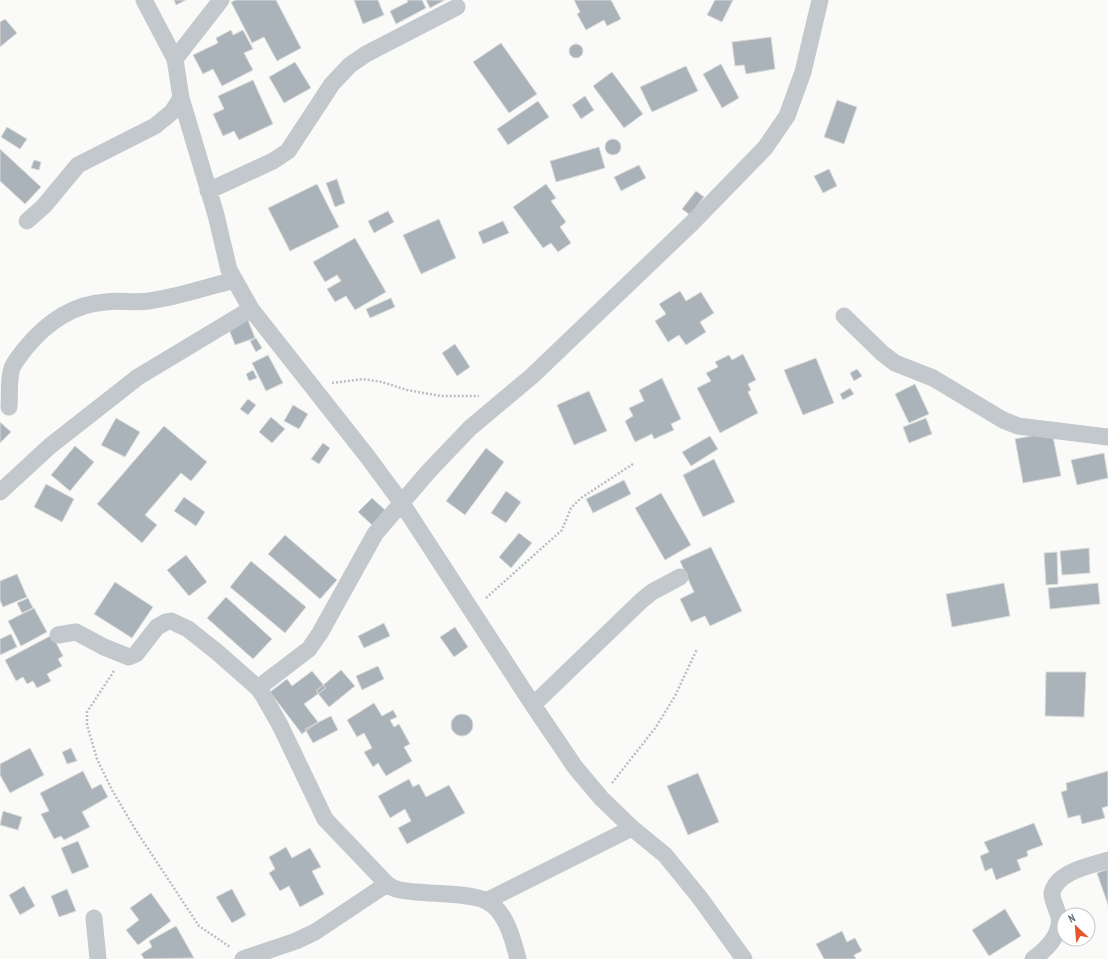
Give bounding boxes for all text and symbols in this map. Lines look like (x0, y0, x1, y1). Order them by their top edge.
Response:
north arrow (1056, 907, 1096, 947)
text: N (1066, 910, 1077, 926)

